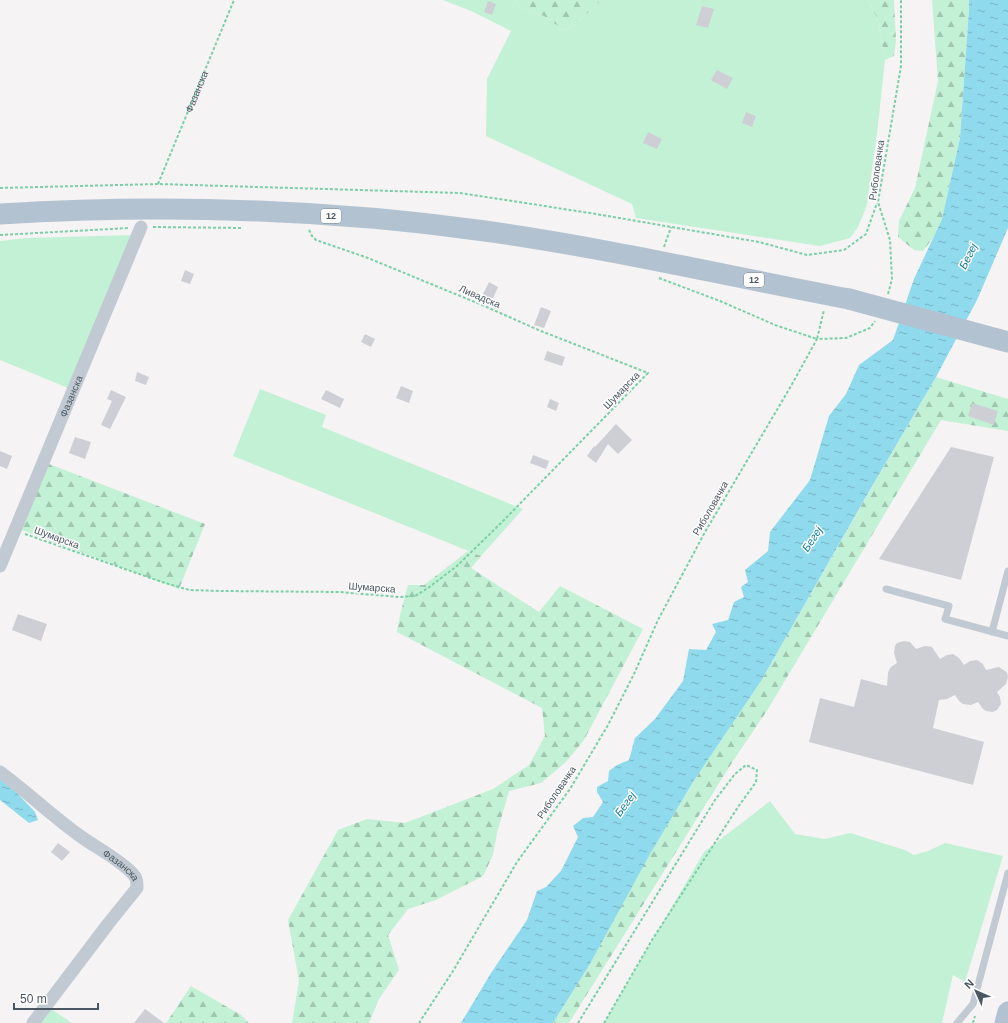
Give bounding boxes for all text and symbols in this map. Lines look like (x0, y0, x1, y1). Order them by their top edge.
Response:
street label: Фазанска (183, 69, 210, 114)
street label: Риболовачка (867, 139, 886, 201)
road number: 12 (321, 209, 341, 223)
water label: Бегеј (956, 241, 980, 271)
road number: 12 (744, 273, 764, 287)
street label: Ливадска (457, 283, 503, 310)
street label: Шумарска (601, 369, 642, 411)
street label: Фазанска (58, 374, 85, 419)
street label: Риболовачка (690, 479, 731, 537)
street label: Шумарска (33, 524, 81, 551)
water label: Бегеј (799, 524, 825, 554)
street label: Шумарска (348, 580, 396, 595)
street label: Риболовачка (535, 764, 578, 821)
water label: Бегеј (612, 789, 638, 819)
street label: Фазанска (101, 847, 141, 883)
north arrow (956, 971, 996, 1011)
text: N (962, 977, 976, 991)
scale bar (14, 985, 98, 1011)
text: 50 m (20, 992, 47, 1006)

